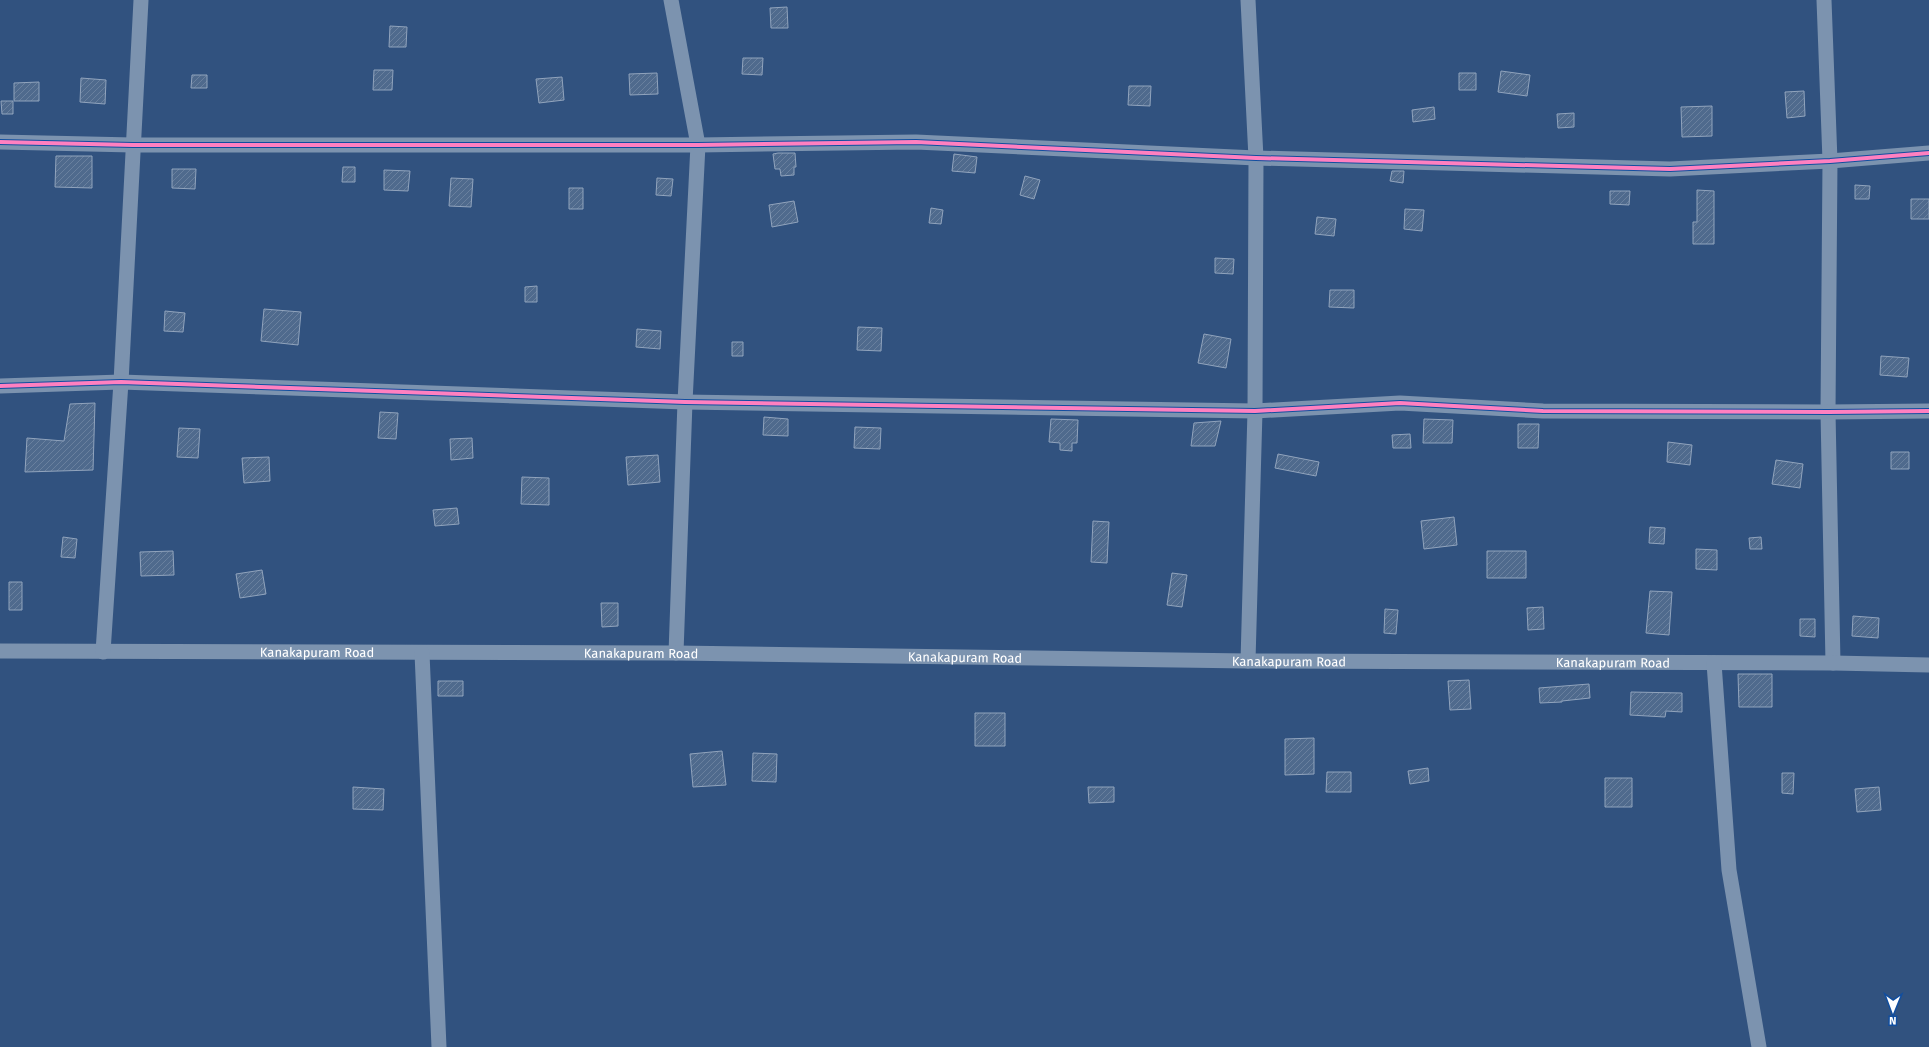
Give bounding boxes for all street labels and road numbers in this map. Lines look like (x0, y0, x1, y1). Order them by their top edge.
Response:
street label: Kanakapuram Road (260, 645, 374, 660)
street label: Kanakapuram Road (584, 646, 698, 661)
street label: Kanakapuram Road (908, 649, 1022, 666)
street label: Kanakapuram Road (1232, 654, 1346, 669)
street label: Kanakapuram Road (1556, 655, 1670, 670)

